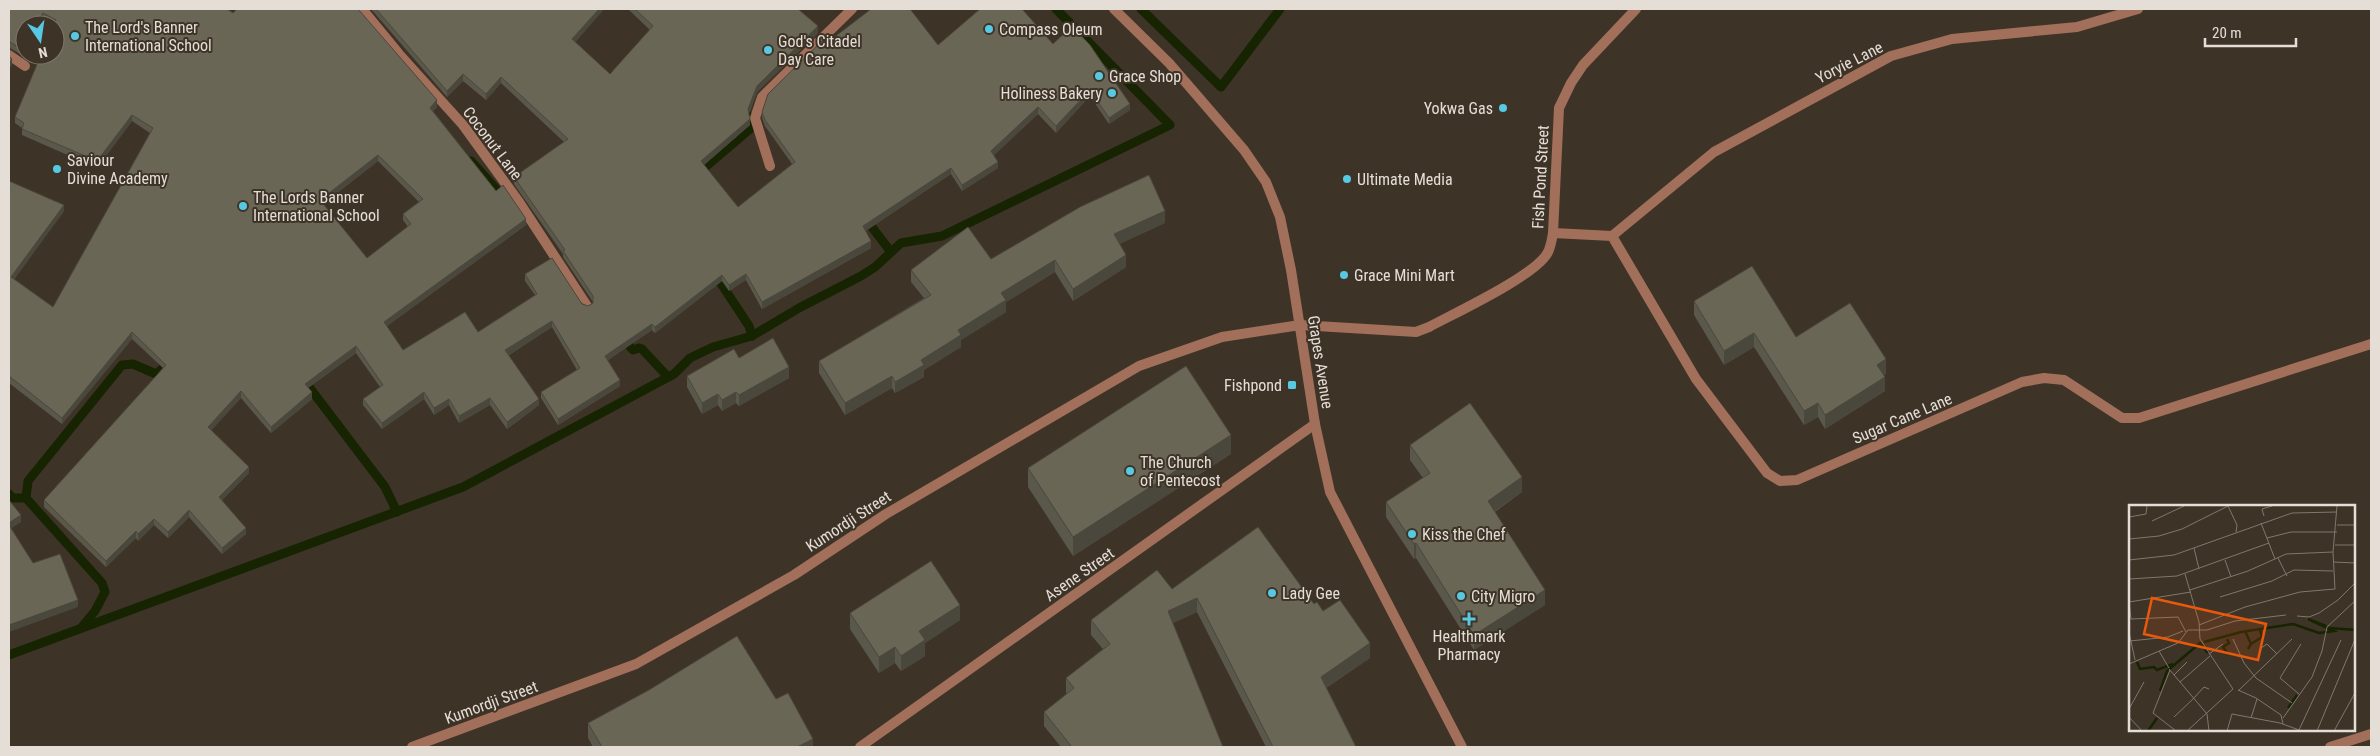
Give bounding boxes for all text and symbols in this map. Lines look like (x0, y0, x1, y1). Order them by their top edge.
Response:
north arrow (15, 15, 65, 65)
scale bar (2205, 15, 2296, 47)
place label: The Lord's Banner International School (85, 18, 212, 55)
place label: Compass Oleum (999, 20, 1103, 39)
marker: Compass Oleum (983, 23, 995, 35)
text: 20 m (2212, 24, 2242, 42)
marker: The Lord's Banner International School (69, 30, 81, 42)
place label: God's Citadel Day Care (778, 32, 861, 69)
street label: Yoryie Lane (1812, 37, 1886, 87)
text: N (37, 44, 49, 61)
marker: God's Citadel Day Care (762, 44, 774, 56)
place label: Grace Shop (1109, 67, 1181, 86)
marker: Grace Shop (1093, 70, 1105, 82)
place label: Holiness Bakery (1001, 84, 1102, 103)
marker: Holiness Bakery (1106, 87, 1118, 99)
place label: Yokwa Gas (1424, 99, 1493, 118)
marker: Yokwa Gas (1497, 102, 1509, 114)
street label: Coconut Lane (459, 103, 526, 184)
street label: Fish Pond Street (1528, 124, 1553, 229)
place label: Saviour Divine Academy (67, 151, 168, 188)
marker: Saviour Divine Academy (51, 163, 63, 175)
place label: Ultimate Media (1357, 170, 1453, 189)
marker: Ultimate Media (1341, 173, 1353, 185)
place label: The Lords Banner International School (253, 188, 380, 225)
marker: The Lords Banner International School (237, 200, 249, 212)
place label: Grace Mini Mart (1354, 266, 1455, 285)
marker: Grace Mini Mart (1338, 269, 1350, 281)
street label: Grapes Avenue (1304, 314, 1337, 410)
place label: Fishpond (1224, 376, 1282, 395)
marker: Fishpond (1286, 379, 1298, 391)
street label: Sugar Cane Lane (1850, 389, 1955, 448)
place label: The Church of Pentecost (1140, 453, 1221, 490)
marker: The Church of Pentecost (1124, 465, 1136, 477)
street label: Kumordji Street (802, 487, 895, 556)
inset map (2129, 505, 2355, 731)
place label: Kiss the Chef (1422, 525, 1506, 544)
marker: Kiss the Chef (1406, 528, 1418, 540)
street label: Asene Street (1041, 543, 1118, 605)
place label: Lady Gee (1282, 584, 1340, 603)
marker: Lady Gee (1266, 587, 1278, 599)
place label: City Migro (1471, 587, 1535, 606)
marker: City Migro (1455, 590, 1467, 602)
marker: Healthmark Pharmacy (1463, 613, 1475, 625)
place label: Healthmark Pharmacy (1432, 627, 1506, 664)
street label: Kumordji Street (442, 677, 540, 728)

